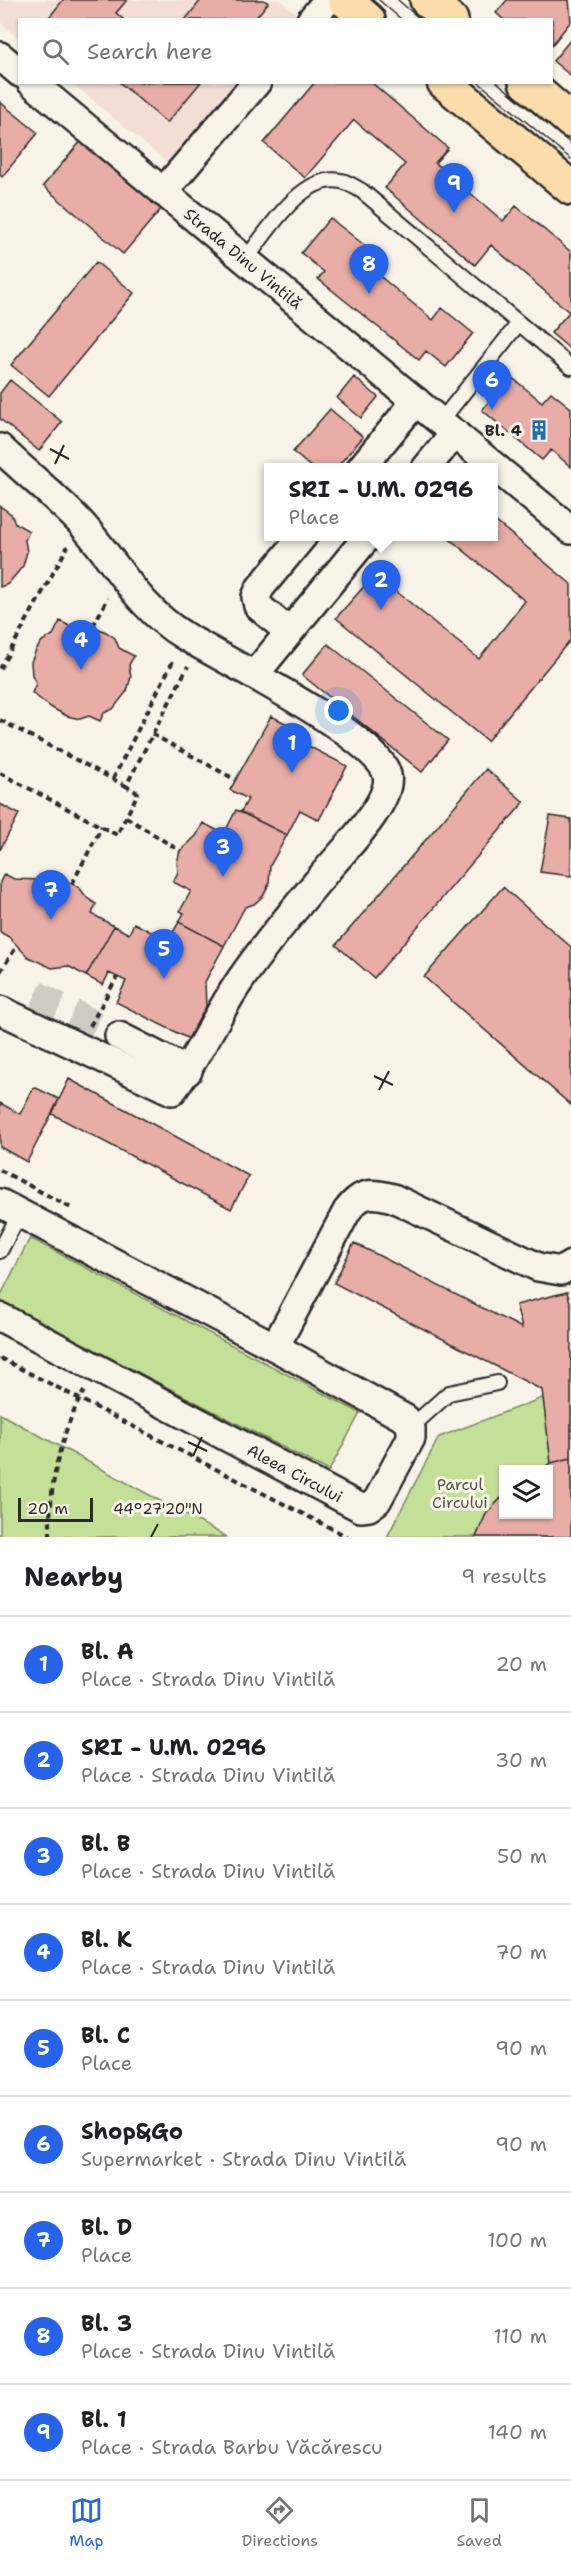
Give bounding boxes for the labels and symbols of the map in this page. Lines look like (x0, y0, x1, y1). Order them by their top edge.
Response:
pin: 9 (434, 164, 474, 213)
street label: Strada Dinu Vintilă (180, 203, 307, 314)
pin: 8 (350, 244, 388, 294)
pin: 6 (472, 360, 512, 410)
building icon: Bl. 4 (527, 418, 551, 442)
place label: Bl. 4 (485, 420, 522, 441)
pin: 2 (362, 560, 400, 610)
pin: 4 (62, 620, 100, 670)
your location (324, 696, 353, 725)
pin: 1 (272, 724, 312, 773)
pin: 3 (204, 828, 242, 877)
pin: 7 (32, 870, 70, 920)
pin: 5 (144, 930, 184, 979)
street label: Aleea Circului (243, 1439, 346, 1507)
park label: Parcul Circului (432, 1474, 488, 1513)
scale bar (18, 1495, 93, 1522)
text: 44°27'20"N (113, 1499, 203, 1519)

